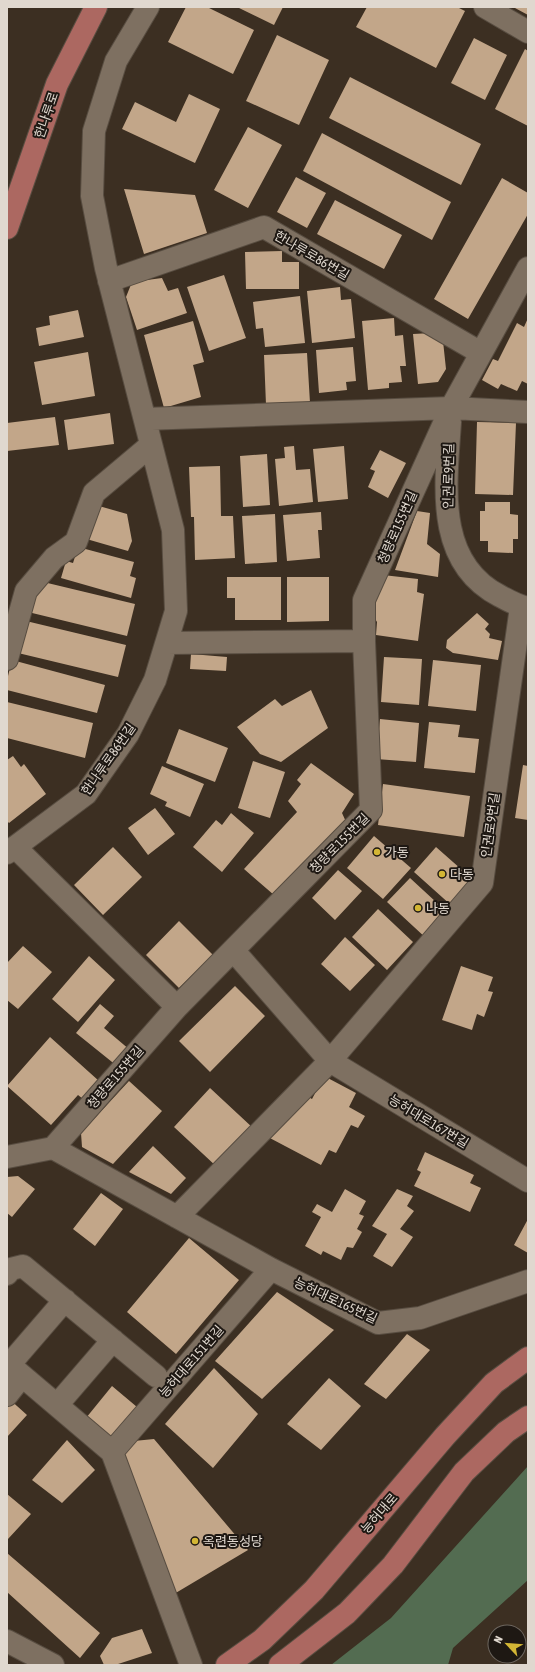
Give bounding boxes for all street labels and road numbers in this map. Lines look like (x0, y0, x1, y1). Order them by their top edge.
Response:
street label: 한나루로 (32, 90, 61, 140)
street label: 한나루로86번길 (272, 228, 352, 283)
street label: 인권로9번길 (440, 443, 457, 509)
street label: 청량로155번길 (375, 488, 420, 566)
street label: 한나루로86번길 (78, 721, 139, 798)
street label: 인권로9번길 (478, 791, 503, 859)
street label: 청량로155번길 (306, 810, 372, 876)
street label: 청량로155번길 (84, 1043, 147, 1112)
street label: 능허대로167번길 (386, 1092, 471, 1151)
street label: 능허대로165번길 (292, 1275, 380, 1326)
street label: 능허대로151번길 (156, 1322, 227, 1400)
street label: 능허대로 (358, 1490, 401, 1536)

